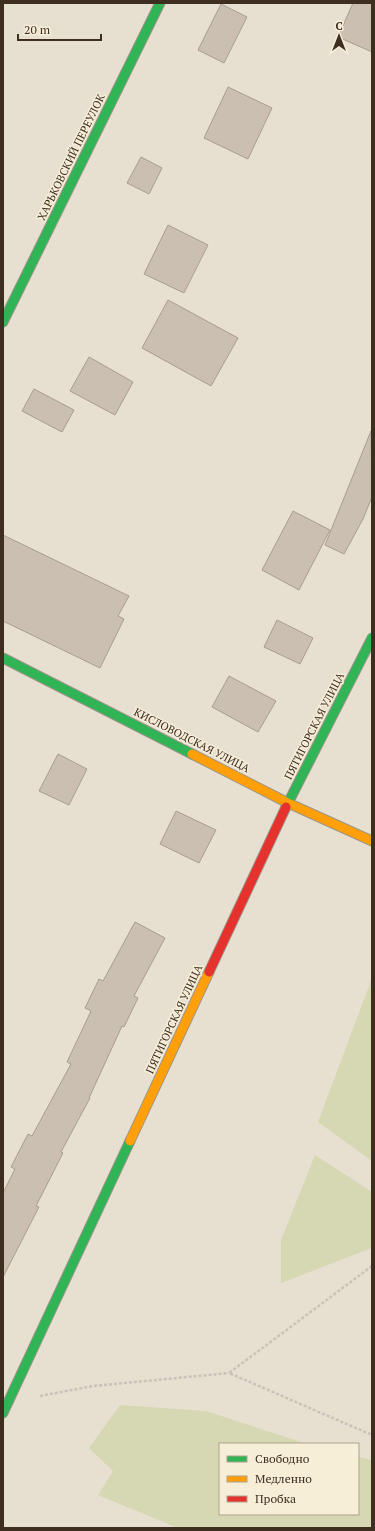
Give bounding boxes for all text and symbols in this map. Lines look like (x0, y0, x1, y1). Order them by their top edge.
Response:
scale bar (18, 16, 101, 42)
north arrow (319, 16, 359, 56)
text: С (335, 19, 343, 33)
text: 20 m (24, 22, 51, 37)
street label: ХАРЬКОВСКИЙ ПЕРЕУЛОК (34, 91, 108, 223)
street label: ПЯТИГОРСКАЯ УЛИЦА (281, 670, 347, 782)
street label: КИСЛОВОДСКАЯ УЛИЦА (132, 705, 253, 776)
street label: ПЯТИГОРСКАЯ УЛИЦА (143, 962, 206, 1076)
legend (219, 1443, 359, 1515)
text: Свободно (255, 1451, 310, 1466)
text: Медленно (255, 1471, 312, 1486)
text: Пробка (255, 1491, 296, 1506)

